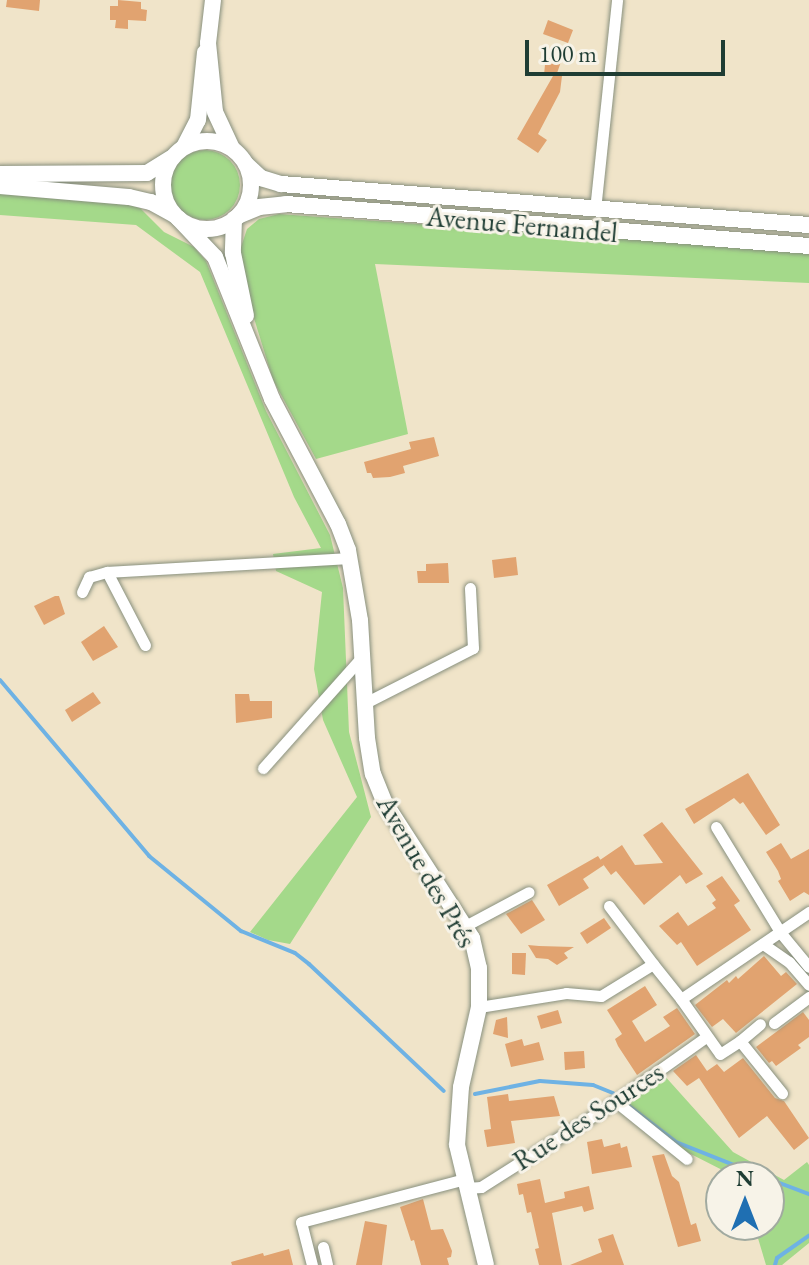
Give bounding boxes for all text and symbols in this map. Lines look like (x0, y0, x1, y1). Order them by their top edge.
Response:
scale bar (529, 24, 729, 74)
text: 100 m (539, 38, 597, 69)
street label: Avenue Fernandel (425, 199, 619, 249)
street label: Avenue des Prés (370, 789, 484, 953)
street label: Rue des Sources (506, 1055, 670, 1177)
north arrow (705, 1161, 785, 1241)
text: N (736, 1164, 754, 1193)

